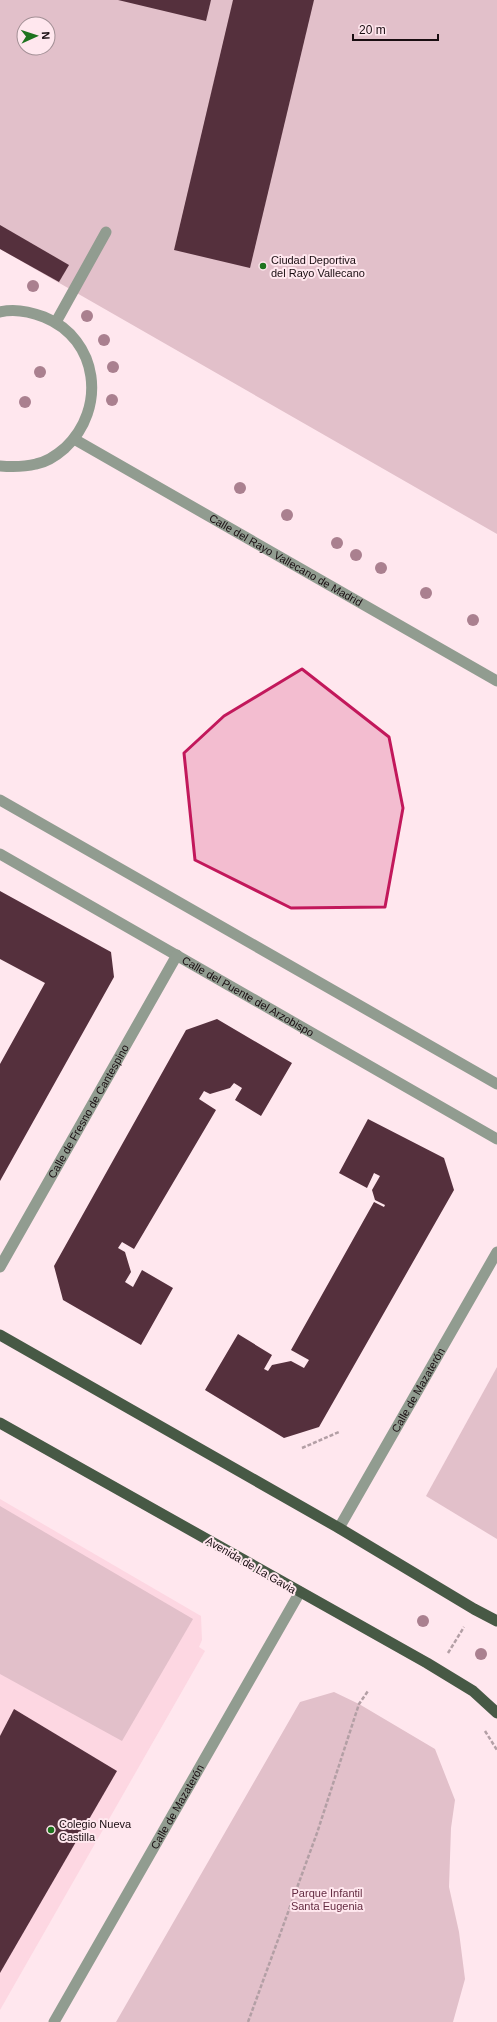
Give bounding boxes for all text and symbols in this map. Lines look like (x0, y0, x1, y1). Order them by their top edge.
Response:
north arrow (16, 16, 56, 56)
scale bar (353, 16, 438, 42)
text: 20 m (359, 23, 386, 37)
text: N (40, 31, 52, 40)
place label: Ciudad Deportiva del Rayo Vallecano (271, 254, 365, 279)
marker: Ciudad Deportiva del Rayo Vallecano (258, 261, 268, 271)
street label: Calle del Rayo Vallecano de Madrid (207, 512, 364, 609)
street label: Calle del Puente del Arzobispo (180, 954, 316, 1039)
street label: Calle de Fresno de Cantespino (46, 1042, 131, 1180)
street label: Calle de Mazaterón (389, 1346, 447, 1434)
street label: Avenida de La Gavia (204, 1534, 299, 1596)
street label: Calle de Mazaterón (148, 1762, 206, 1851)
place label: Colegio Nueva Castilla (59, 1818, 132, 1843)
marker: Colegio Nueva Castilla (46, 1825, 56, 1835)
park label: Parque Infantil Santa Eugenia (291, 1887, 364, 1912)

